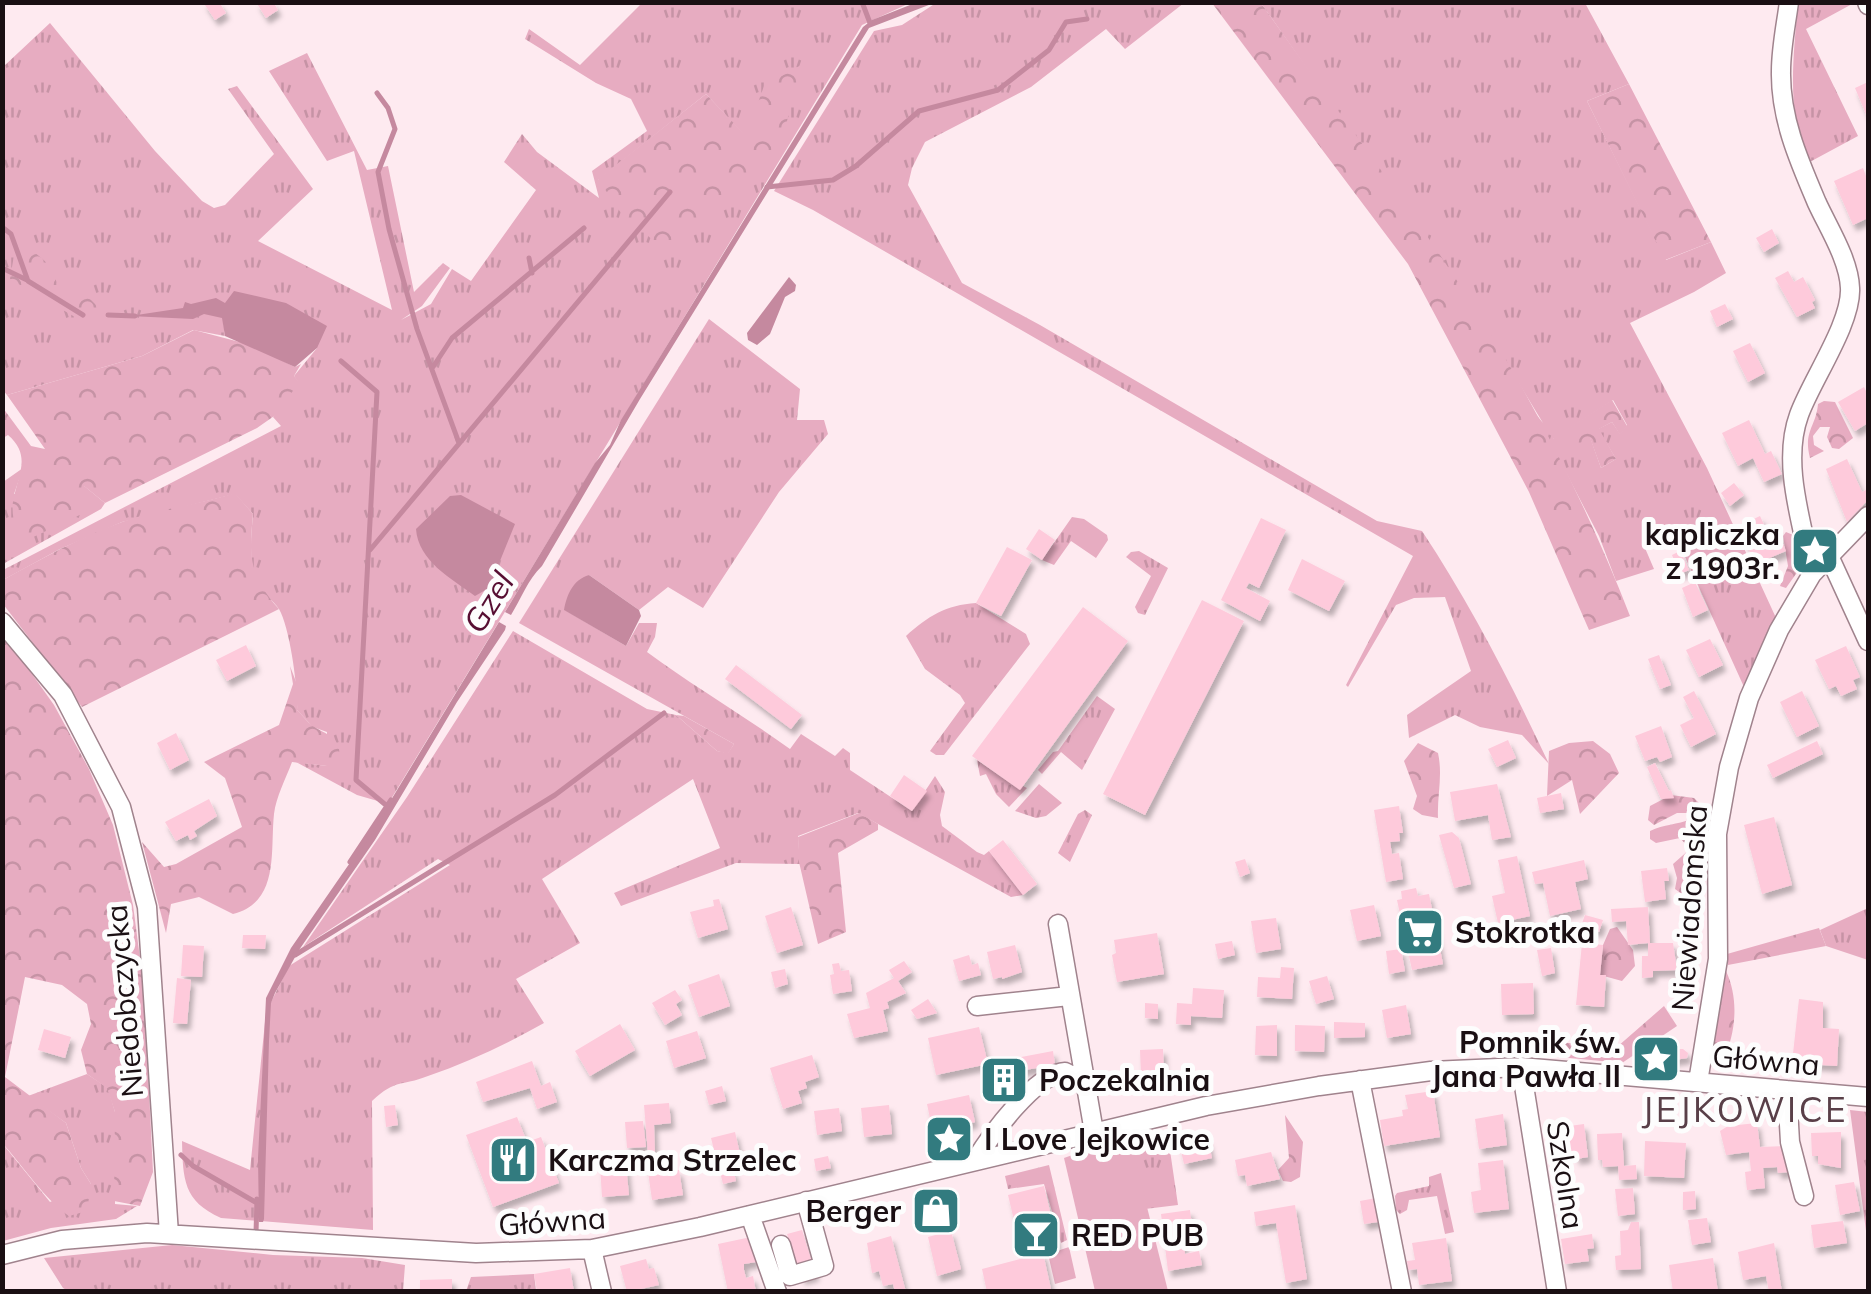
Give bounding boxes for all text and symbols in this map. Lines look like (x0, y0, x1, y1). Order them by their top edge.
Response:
place label: kapliczka z 1903r. (1645, 515, 1780, 587)
place icon: kapliczka z 1903r. (1789, 525, 1841, 577)
water label: Gzel (454, 564, 522, 640)
street label: Niewiadomska (1663, 804, 1715, 1012)
street label: Niedobczycka (97, 903, 151, 1099)
supermarket icon: Stokrotka (1394, 906, 1446, 958)
place label: Stokrotka (1455, 913, 1595, 951)
place label: Pomnik św. Jana Pawła II (1431, 1023, 1621, 1095)
place icon: Pomnik św. Jana Pawła II (1630, 1033, 1682, 1085)
street label: Główna (1711, 1036, 1821, 1084)
building icon: Poczekalnia (978, 1054, 1030, 1106)
place label: Poczekalnia (1039, 1061, 1210, 1099)
district label: JEJKOWICE (1642, 1087, 1848, 1131)
place icon: I Love Jejkowice (923, 1113, 975, 1165)
street label: Szkolna (1539, 1118, 1593, 1232)
place label: I Love Jejkowice (984, 1120, 1210, 1158)
restaurant icon: Karczma Strzelec (487, 1134, 539, 1186)
place label: Karczma Strzelec (548, 1141, 797, 1179)
shop icon: Berger (910, 1185, 962, 1237)
place label: Berger (805, 1192, 901, 1230)
street label: Główna (497, 1198, 607, 1244)
bar icon: RED PUB (1010, 1209, 1062, 1261)
place label: RED PUB (1071, 1216, 1204, 1254)

